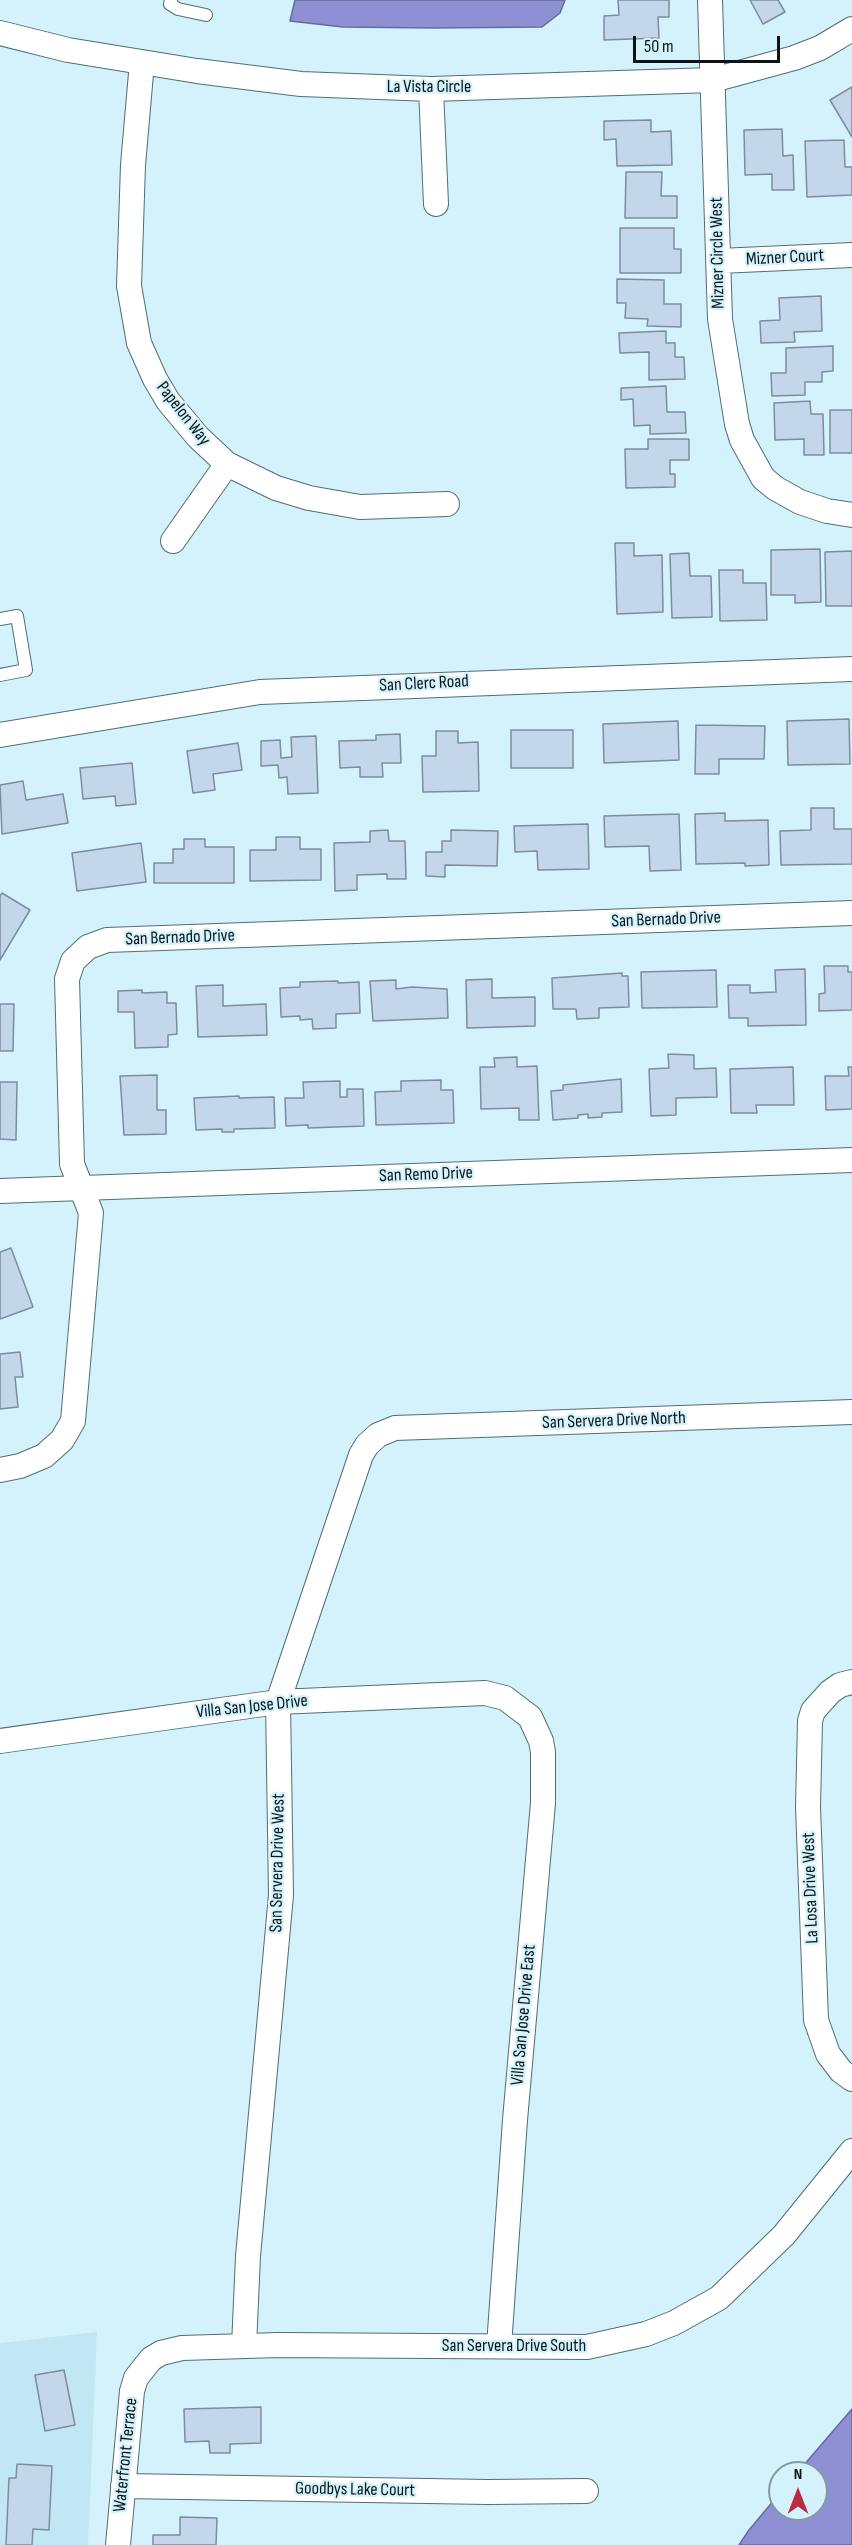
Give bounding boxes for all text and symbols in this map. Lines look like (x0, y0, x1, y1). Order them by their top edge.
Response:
scale bar (636, 24, 783, 62)
text: 50 m (644, 36, 674, 57)
street label: La Vista Circle (387, 76, 471, 98)
street label: Mizner Circle West (706, 197, 730, 309)
street label: Mizner Court (746, 245, 824, 271)
street label: Papelon Way (151, 378, 215, 450)
street label: San Clerc Road (379, 671, 469, 697)
street label: San Bernado Drive (611, 907, 721, 933)
street label: San Bernado Drive (125, 925, 235, 951)
street label: San Remo Drive (379, 1163, 473, 1187)
street label: San Servera Drive North (542, 1408, 686, 1434)
street label: Villa San Jose Drive (195, 1690, 309, 1724)
street label: San Servera Drive West (266, 1793, 290, 1933)
street label: La Losa Drive West (798, 1832, 824, 1944)
street label: Villa San Jose Drive East (507, 1944, 541, 2086)
street label: San Servera Drive South (442, 2335, 586, 2357)
street label: Waterfront Terrace (109, 2397, 143, 2513)
north arrow (768, 2461, 828, 2521)
text: N (794, 2465, 802, 2484)
street label: Goodbys Lake Court (295, 2478, 415, 2502)

